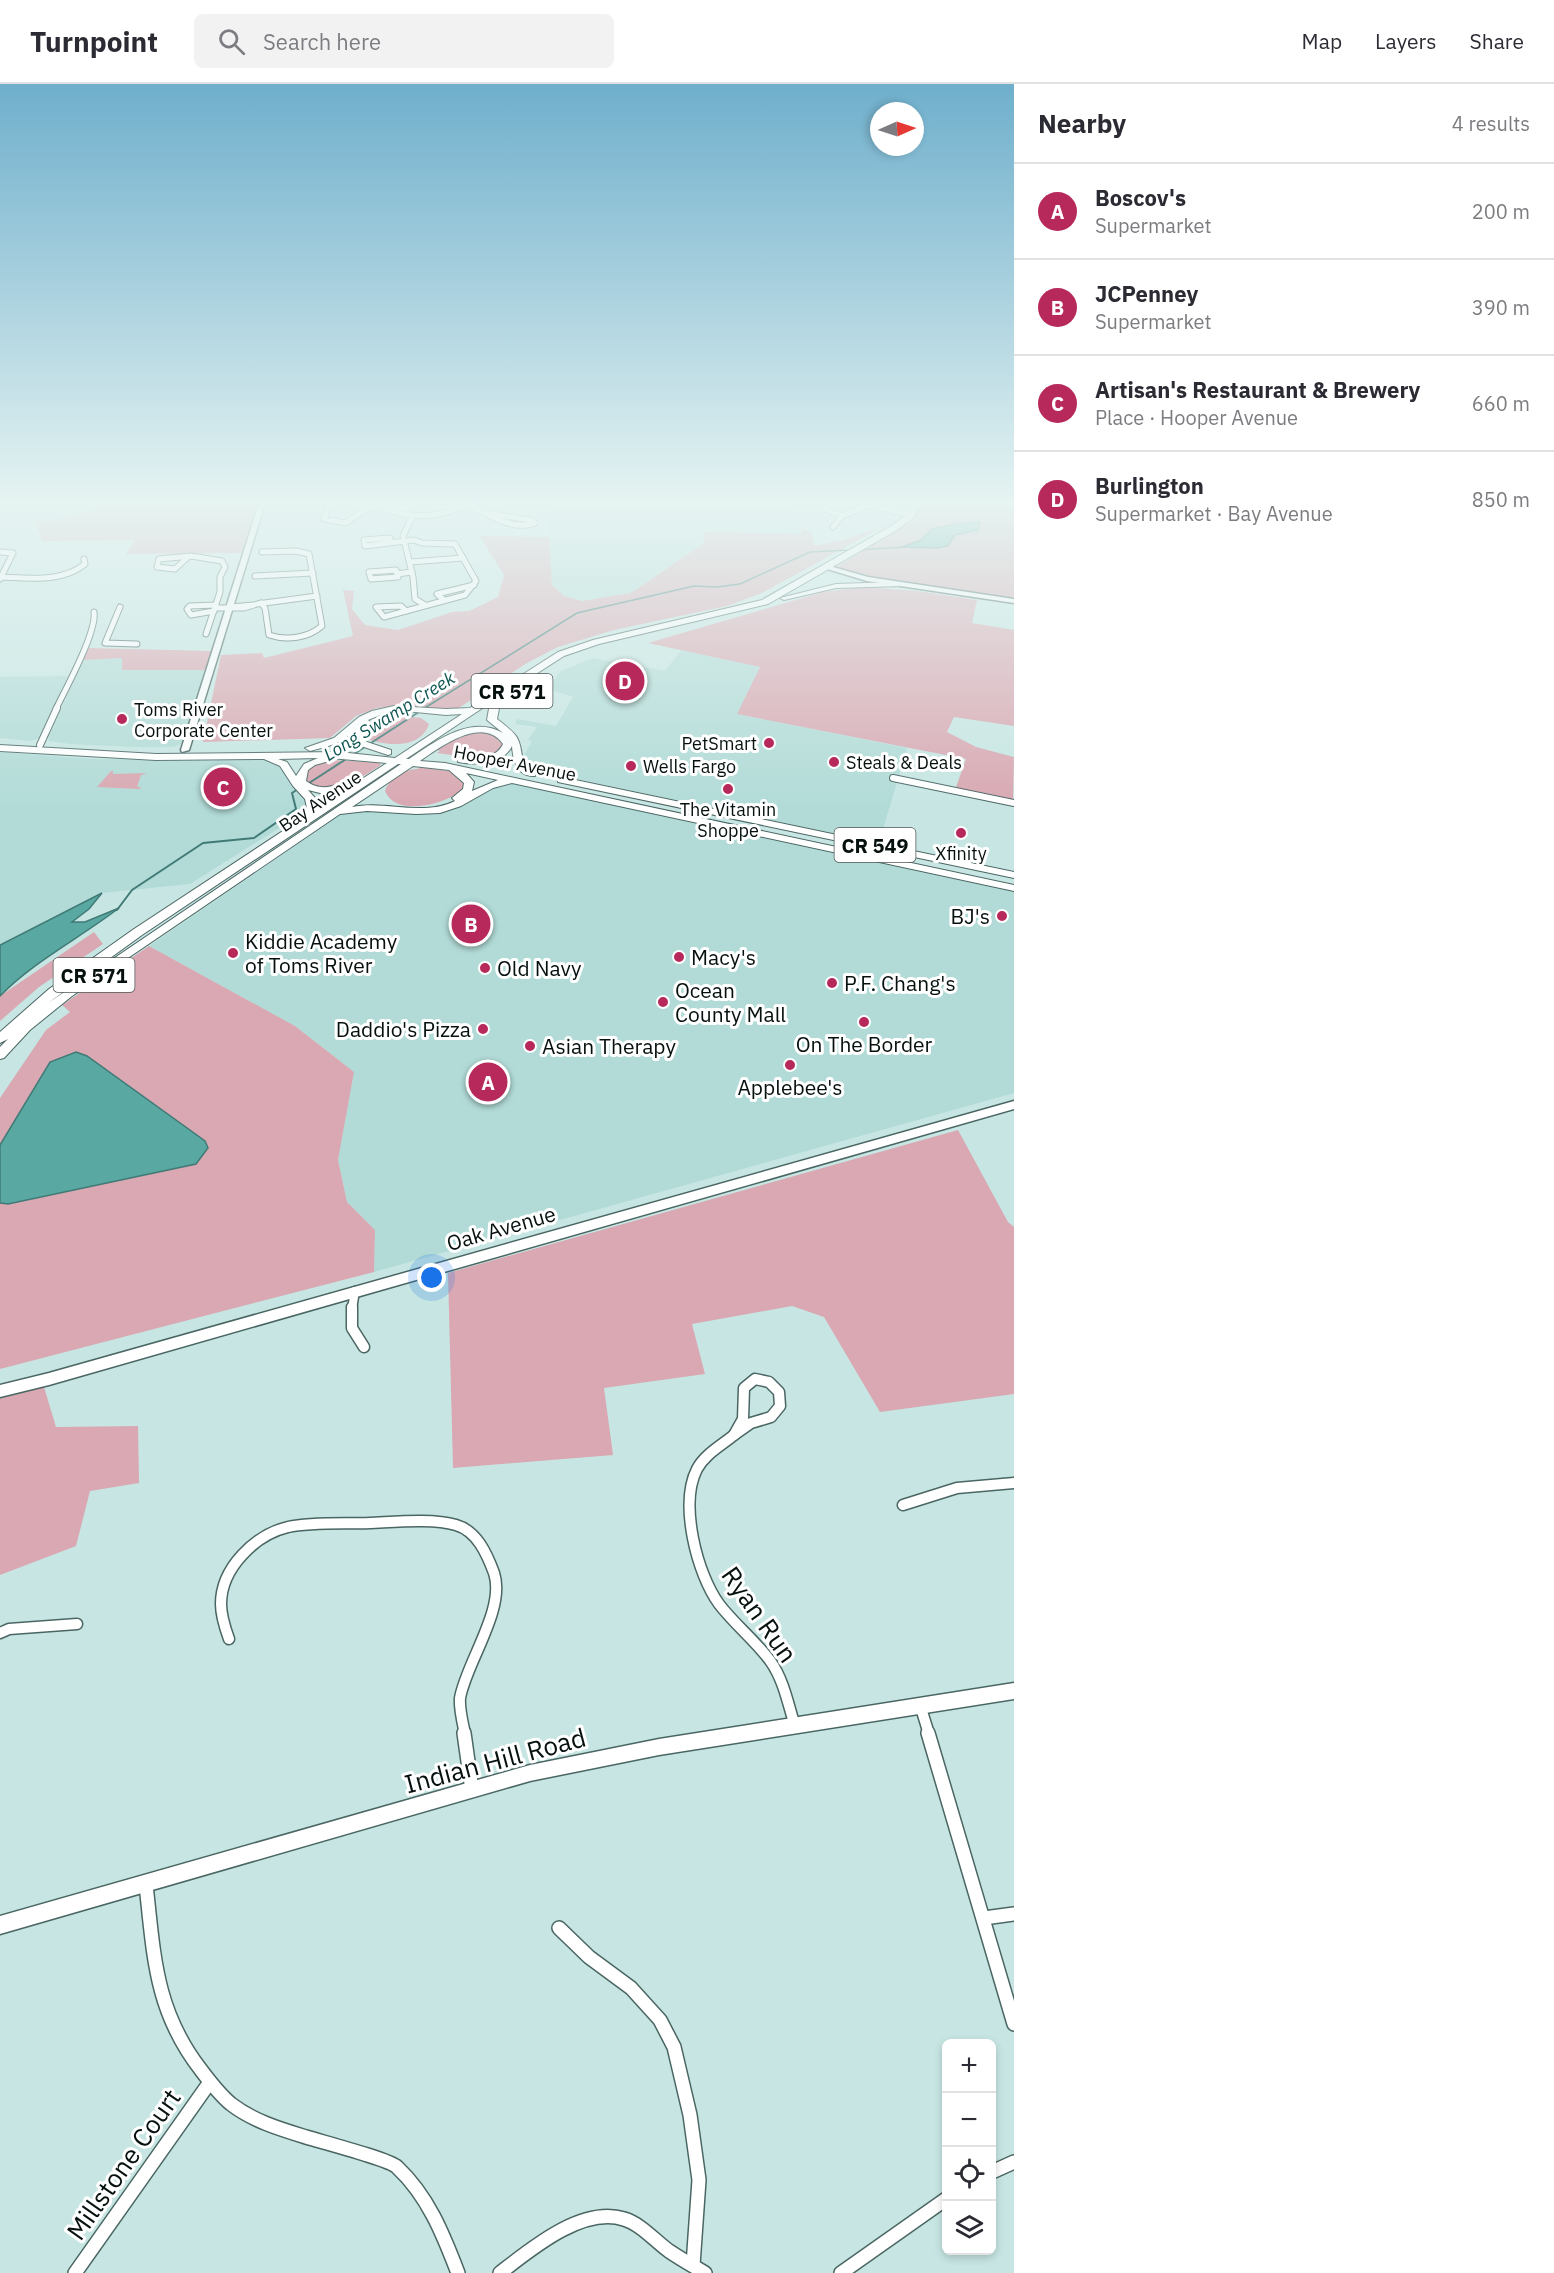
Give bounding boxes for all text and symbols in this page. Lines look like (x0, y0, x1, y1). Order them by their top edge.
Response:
search box (194, 14, 614, 68)
text: Turnpoint (30, 23, 158, 60)
icon: search (215, 25, 248, 58)
text: Search here (263, 27, 381, 56)
text: Map (1302, 27, 1342, 55)
text: Layers (1375, 27, 1437, 55)
text: Share (1470, 27, 1524, 55)
north arrow (870, 102, 924, 156)
text: Nearby (1038, 106, 1126, 140)
text: 4 results (1452, 110, 1530, 137)
text: Boscov's (1095, 183, 1186, 212)
text: A (1051, 198, 1064, 225)
text: 200 m (1472, 198, 1530, 225)
text: Supermarket (1095, 212, 1212, 239)
text: JCPenney (1095, 279, 1198, 308)
text: B (1051, 294, 1064, 321)
text: 390 m (1472, 294, 1530, 321)
text: Supermarket (1095, 308, 1212, 335)
text: Artisan's Restaurant & Brewery (1095, 375, 1420, 404)
text: C (1051, 390, 1064, 417)
text: 660 m (1472, 390, 1530, 417)
text: Place · Hooper Avenue (1095, 404, 1298, 431)
text: Burlington (1095, 471, 1204, 500)
text: D (1051, 486, 1064, 513)
text: 850 m (1472, 486, 1530, 513)
text: Supermarket · Bay Avenue (1095, 500, 1333, 527)
pin: D (606, 658, 644, 704)
water label: Long Swamp Creek (319, 666, 460, 766)
road number: CR 571 (472, 674, 552, 708)
place label: Toms River Corporate Center (134, 698, 273, 742)
marker: Toms River Corporate Center (115, 712, 129, 726)
place label: PetSmart (681, 732, 757, 755)
marker: PetSmart (762, 736, 776, 750)
street label: Hooper Avenue (452, 740, 578, 786)
place label: Steals & Deals (846, 751, 962, 774)
place label: Wells Fargo (643, 755, 736, 778)
marker: Steals & Deals (827, 755, 841, 769)
marker: Wells Fargo (624, 759, 638, 773)
pin: C (204, 764, 242, 810)
street label: Bay Avenue (274, 765, 366, 837)
marker: The Vitamin Shoppe (721, 782, 735, 796)
place label: The Vitamin Shoppe (680, 798, 776, 842)
marker: Xfinity (954, 826, 968, 840)
road number: CR 549 (834, 828, 916, 862)
place label: Xfinity (935, 842, 987, 865)
pin: B (452, 902, 490, 946)
place label: BJ's (950, 902, 990, 930)
marker: BJ's (995, 909, 1009, 923)
place label: Kiddie Academy of Toms River (245, 927, 398, 979)
place label: Macy's (691, 943, 756, 971)
marker: Kiddie Academy of Toms River (226, 946, 240, 960)
marker: Macy's (672, 950, 686, 964)
place label: Old Navy (497, 954, 582, 982)
road number: CR 571 (54, 958, 134, 992)
marker: Old Navy (478, 961, 492, 975)
place label: P.F. Chang's (844, 969, 956, 997)
place label: Ocean County Mall (675, 976, 786, 1028)
marker: P.F. Chang's (825, 976, 839, 990)
marker: Ocean County Mall (656, 995, 670, 1009)
place label: Daddio's Pizza (336, 1015, 471, 1043)
marker: On The Border (857, 1015, 871, 1029)
marker: Daddio's Pizza (476, 1022, 490, 1036)
place label: On The Border (796, 1030, 933, 1058)
place label: Asian Therapy (542, 1032, 676, 1060)
marker: Asian Therapy (523, 1039, 537, 1053)
marker: Applebee's (783, 1058, 797, 1072)
pin: A (468, 1060, 508, 1104)
place label: Applebee's (737, 1073, 843, 1101)
street label: Oak Avenue (443, 1199, 559, 1257)
your location (417, 1263, 446, 1292)
street label: Ryan Run (714, 1559, 806, 1669)
street label: Indian Hill Road (401, 1719, 589, 1801)
map controls (942, 2039, 996, 2255)
button: + (942, 2039, 996, 2093)
street label: Millstone Court (58, 2082, 188, 2246)
button: − (942, 2093, 996, 2147)
button: locate (942, 2147, 996, 2201)
button: layers (942, 2201, 996, 2255)

